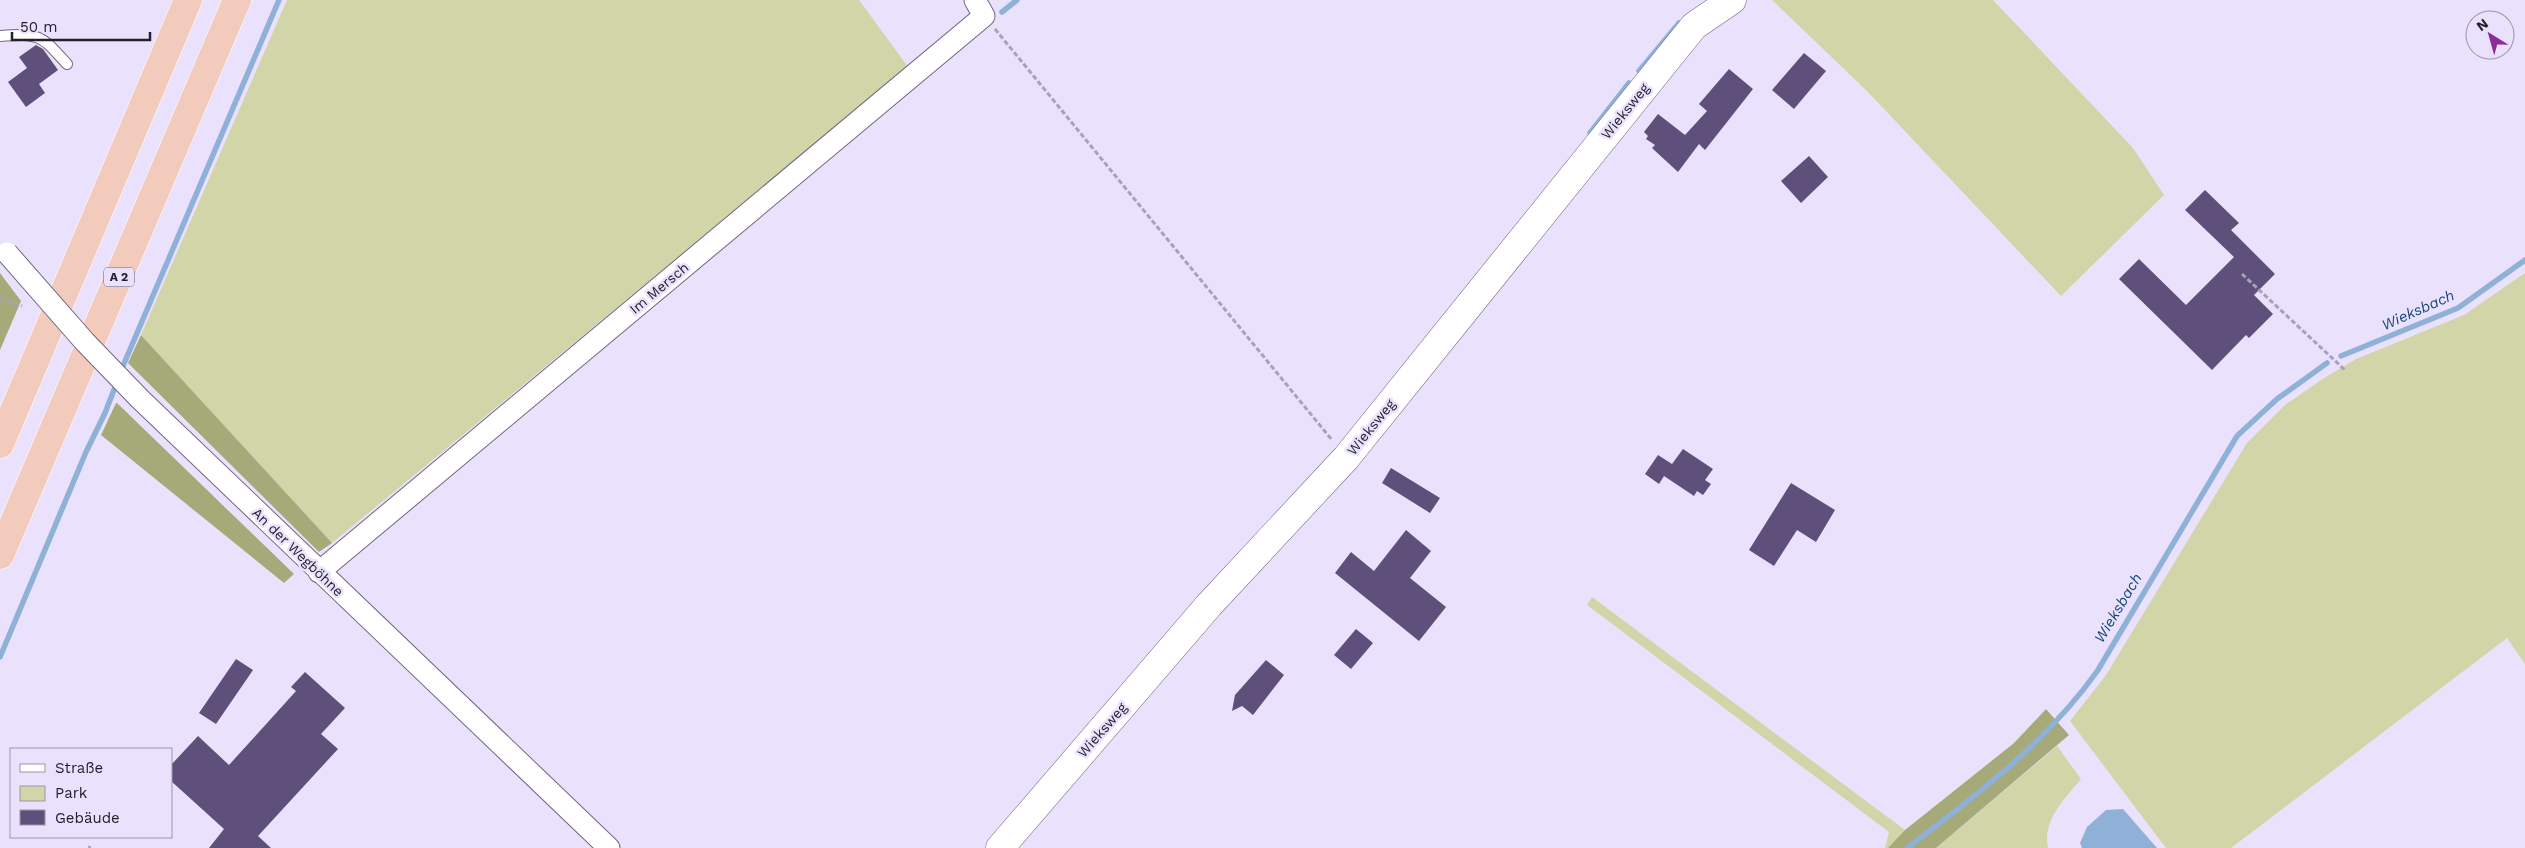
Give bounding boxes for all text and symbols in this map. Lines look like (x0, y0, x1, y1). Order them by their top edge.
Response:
scale bar (12, 10, 150, 42)
north arrow (2465, 10, 2515, 60)
text: N (2473, 15, 2491, 34)
text: 50 m (20, 18, 57, 36)
street label: Wieksweg (1598, 80, 1653, 142)
street label: Im Mersch (627, 259, 691, 317)
road number: A 2 (104, 268, 134, 286)
water label: Wieksbach (2379, 286, 2457, 334)
street label: Wieksweg (1344, 396, 1399, 458)
street label: An der Wegböhne (249, 504, 347, 600)
water label: Wieksbach (2090, 570, 2146, 646)
street label: Wieksweg (1074, 699, 1130, 761)
legend (10, 748, 172, 838)
text: Straße (55, 759, 103, 777)
text: Park (55, 784, 88, 802)
text: Gebäude (55, 809, 120, 827)

